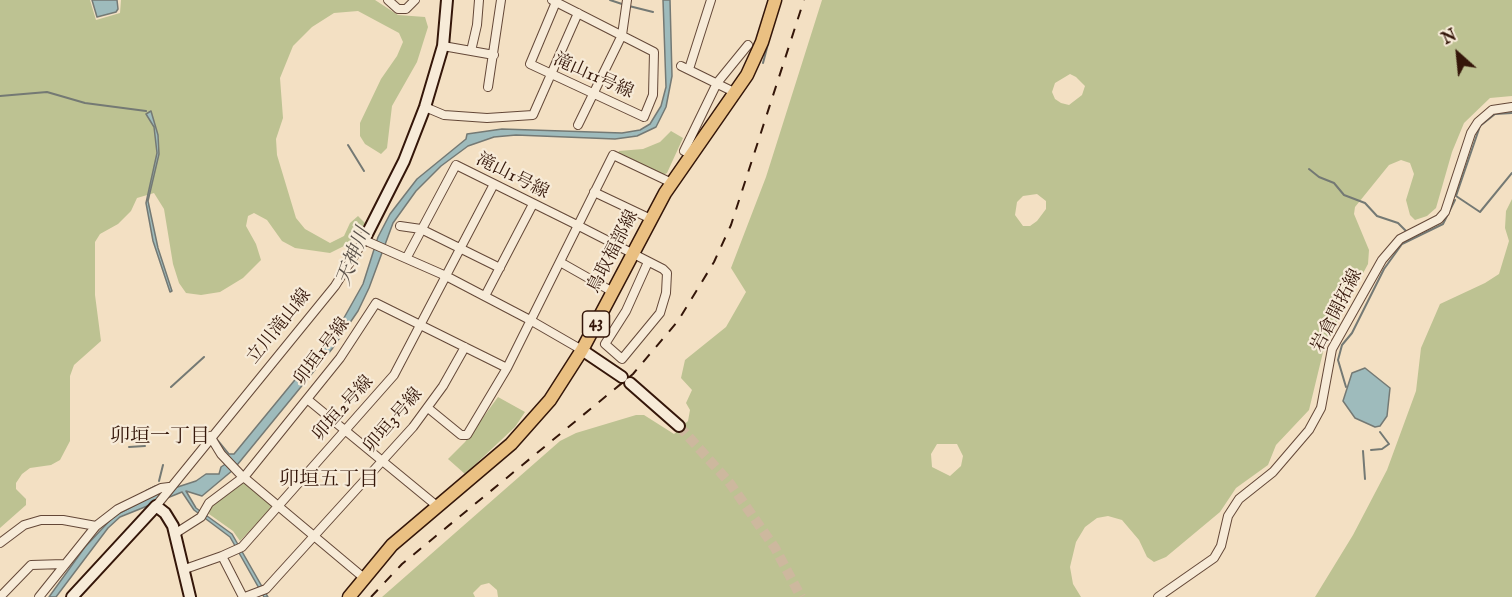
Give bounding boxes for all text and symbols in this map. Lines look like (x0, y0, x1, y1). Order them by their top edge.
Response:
north arrow (1428, 24, 1488, 84)
text: N (1439, 26, 1461, 50)
street label: 滝山11号線 (550, 50, 636, 104)
street label: 滝山1号線 (472, 150, 552, 204)
street label: 鳥取福部線 (584, 207, 644, 297)
water label: 天神川 (333, 225, 377, 289)
street label: 岩倉開拓線 (1308, 266, 1368, 356)
street label: 立川滝山線 (243, 285, 317, 369)
road number: 43 (582, 311, 610, 337)
street label: 卯垣1号線 (291, 314, 355, 390)
street label: 卯垣2号線 (309, 372, 379, 446)
street label: 卯垣3号線 (360, 384, 428, 458)
district label: 卯垣一丁目 (110, 426, 210, 450)
district label: 卯垣五丁目 (279, 469, 379, 493)

